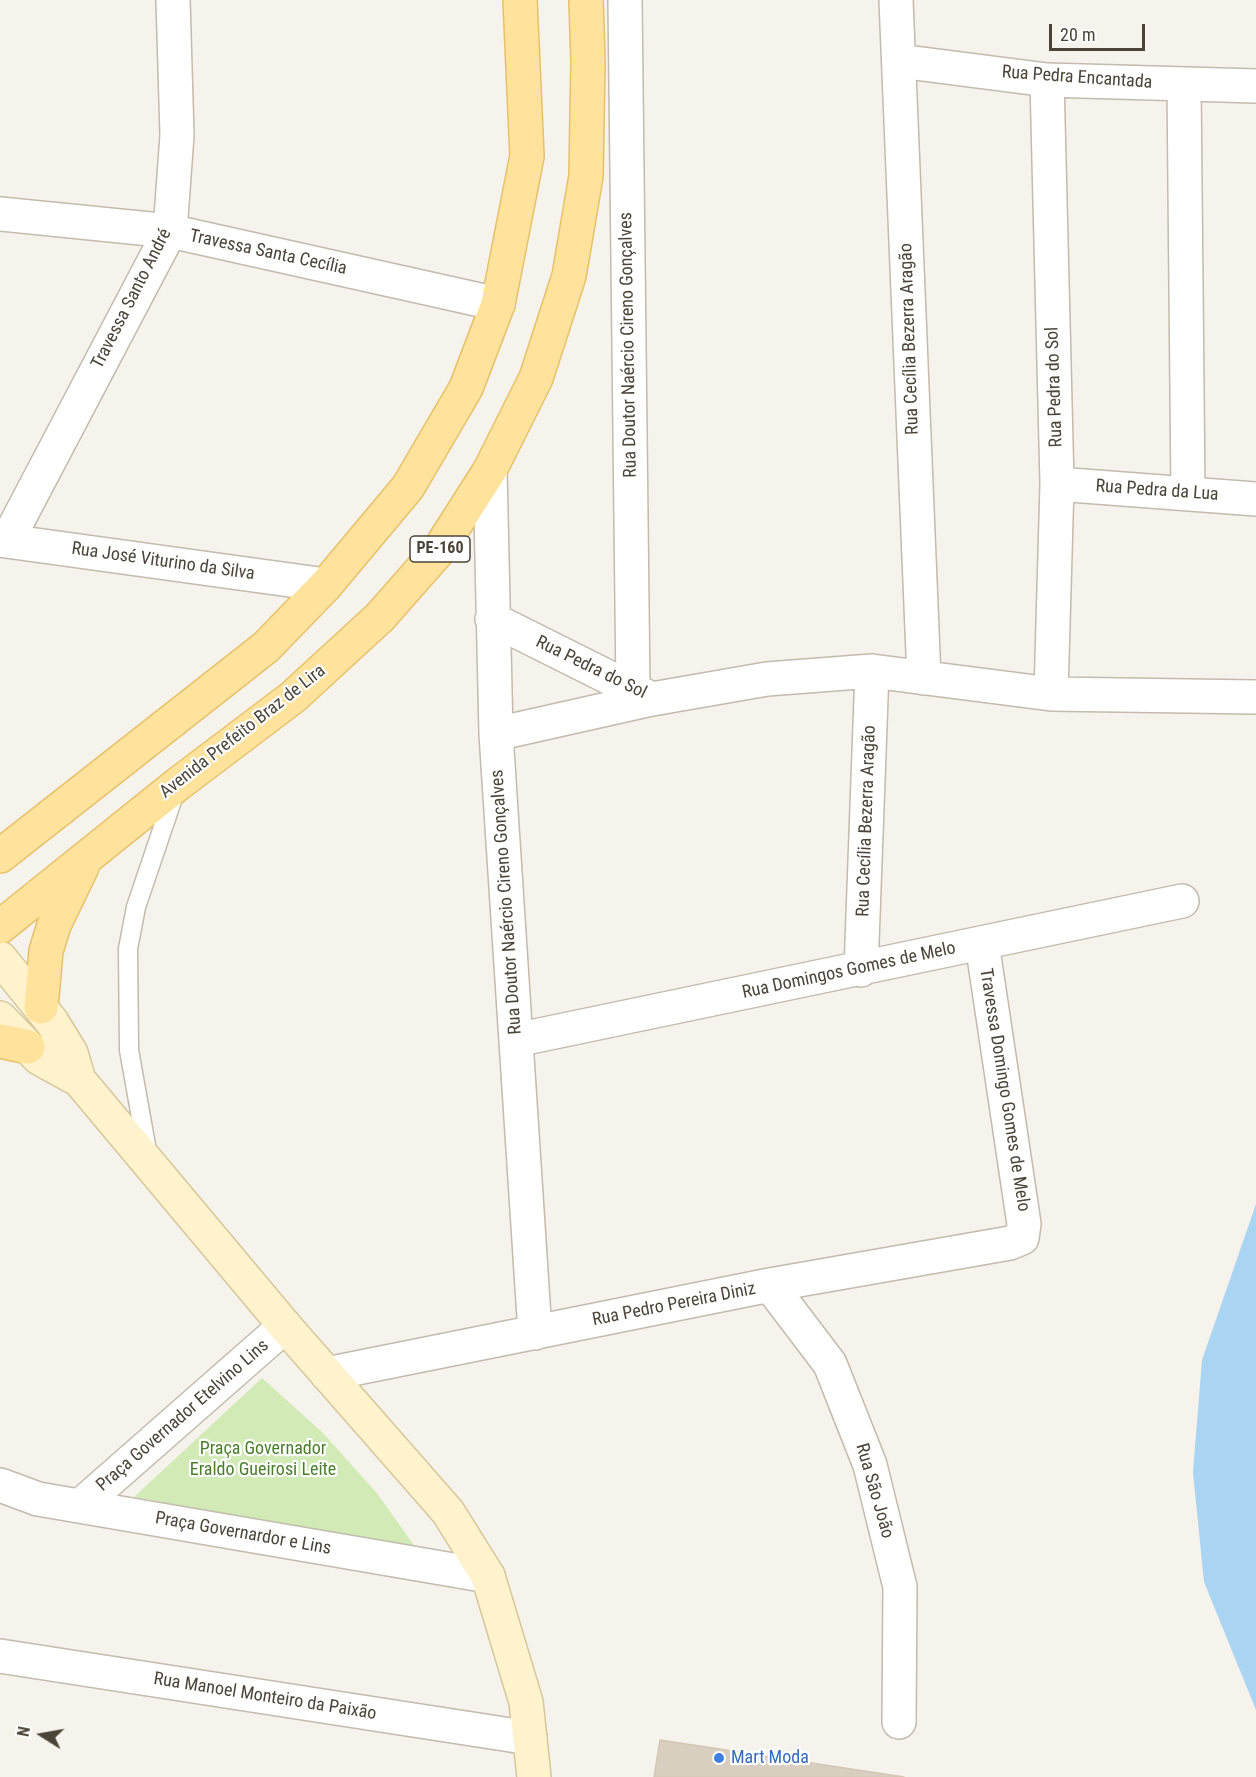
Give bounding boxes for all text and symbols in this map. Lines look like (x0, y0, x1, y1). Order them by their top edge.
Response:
scale bar (1052, 12, 1148, 50)
text: 20 m (1060, 24, 1095, 45)
street label: Rua Pedra Encantada (1001, 62, 1153, 94)
street label: Rua Doutor Naércio Cireno Gonçalves (616, 212, 642, 478)
street label: Travessa Santo André (87, 225, 177, 373)
street label: Travessa Santa Cecília (187, 226, 349, 280)
street label: Rua Cecília Bezerra Aragão (896, 243, 924, 435)
street label: Rua Pedra do Sol (1042, 326, 1068, 448)
street label: Rua Pedra da Lua (1095, 476, 1219, 506)
road number: PE-160 (410, 536, 470, 562)
street label: Rua José Viturino da Silva (70, 538, 256, 586)
street label: Rua Pedra do Sol (532, 632, 650, 704)
street label: Avenida Prefeito Braz de Lira (156, 661, 330, 803)
street label: Rua Cecília Bezerra Aragão (853, 725, 881, 917)
street label: Rua Doutor Naércio Cireno Gonçalves (487, 769, 527, 1035)
street label: Rua Domingos Gomes de Melo (740, 938, 958, 1004)
street label: Travessa Domingo Gomes de Melo (974, 967, 1034, 1213)
street label: Rua Pedro Pereira Diniz (590, 1279, 758, 1331)
street label: Praça Governador Etelvino Lins (93, 1335, 273, 1497)
park label: Praça Governador Eraldo Gueirosi Leite (190, 1438, 336, 1480)
street label: Rua São João (850, 1441, 898, 1541)
street label: Praça Governardor e Lins (153, 1508, 333, 1560)
street label: Rua Manoel Monteiro da Paixão (152, 1669, 378, 1725)
north arrow (12, 1705, 72, 1765)
text: N (14, 1725, 34, 1738)
place label: Mart Moda (731, 1747, 809, 1769)
marker: Mart Moda (712, 1751, 726, 1765)

